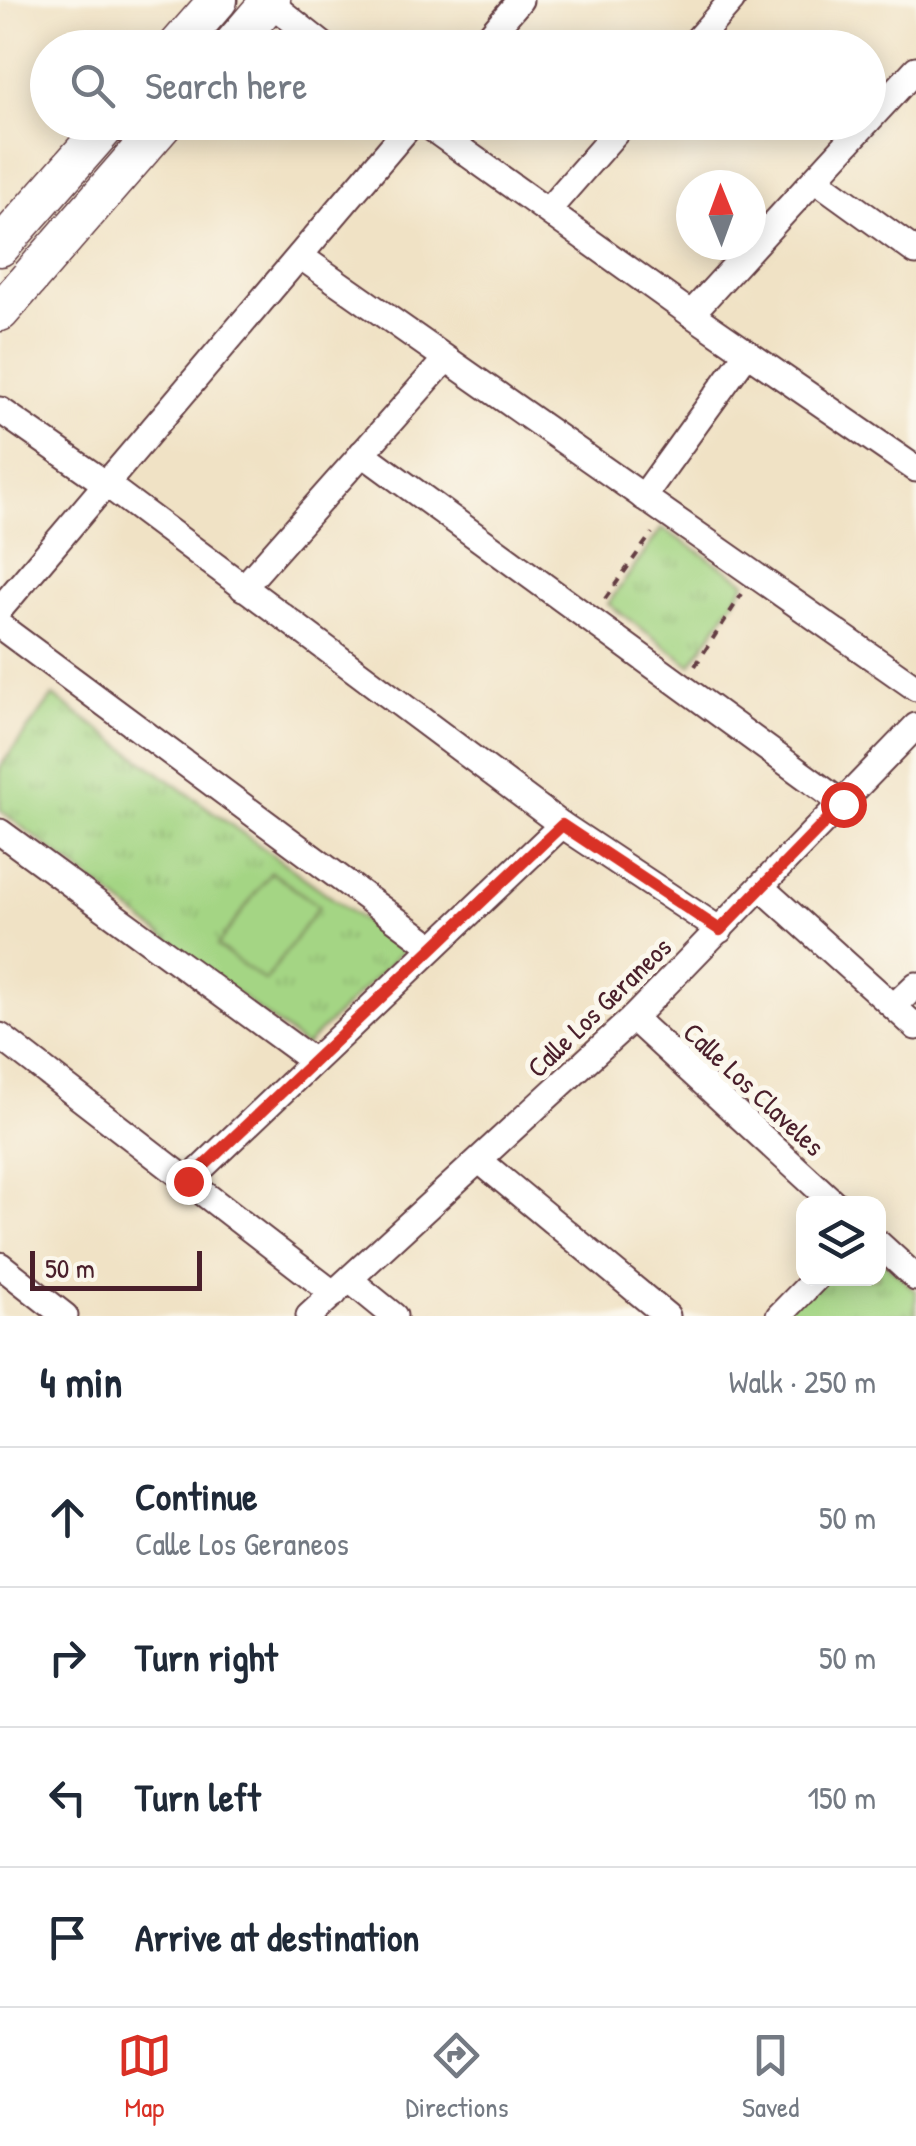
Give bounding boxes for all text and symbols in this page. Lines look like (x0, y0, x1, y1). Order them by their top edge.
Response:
search box (30, 30, 886, 140)
icon: search (65, 58, 120, 113)
text: Search here (145, 59, 307, 111)
north arrow (676, 170, 766, 260)
route start (821, 782, 867, 828)
street label: Calle Los Geraneos (519, 928, 679, 1086)
street label: Calle Los Claveles (675, 1014, 833, 1164)
route end (166, 1159, 212, 1205)
map controls (796, 1196, 886, 1286)
button: layers (796, 1196, 886, 1286)
scale bar (30, 1246, 202, 1290)
text: 50 m (45, 1249, 95, 1287)
text: 4 min (40, 1353, 122, 1410)
text: Walk · 250 m (729, 1360, 876, 1403)
text: Continue (135, 1470, 257, 1522)
icon: ahead (40, 1490, 95, 1545)
text: 50 m (819, 1496, 876, 1539)
text: Calle Los Geraneos (135, 1522, 349, 1565)
icon: right (40, 1630, 95, 1685)
text: Turn right (135, 1631, 278, 1683)
text: 50 m (819, 1636, 876, 1679)
icon: left (40, 1770, 95, 1825)
text: Turn left (135, 1771, 260, 1823)
text: 150 m (807, 1776, 876, 1819)
icon: arrive (40, 1910, 95, 1965)
text: Arrive at destination (135, 1911, 419, 1963)
tab: Map (117, 2028, 172, 2126)
tab: Directions (405, 2028, 508, 2126)
tab: Saved (742, 2028, 799, 2126)

